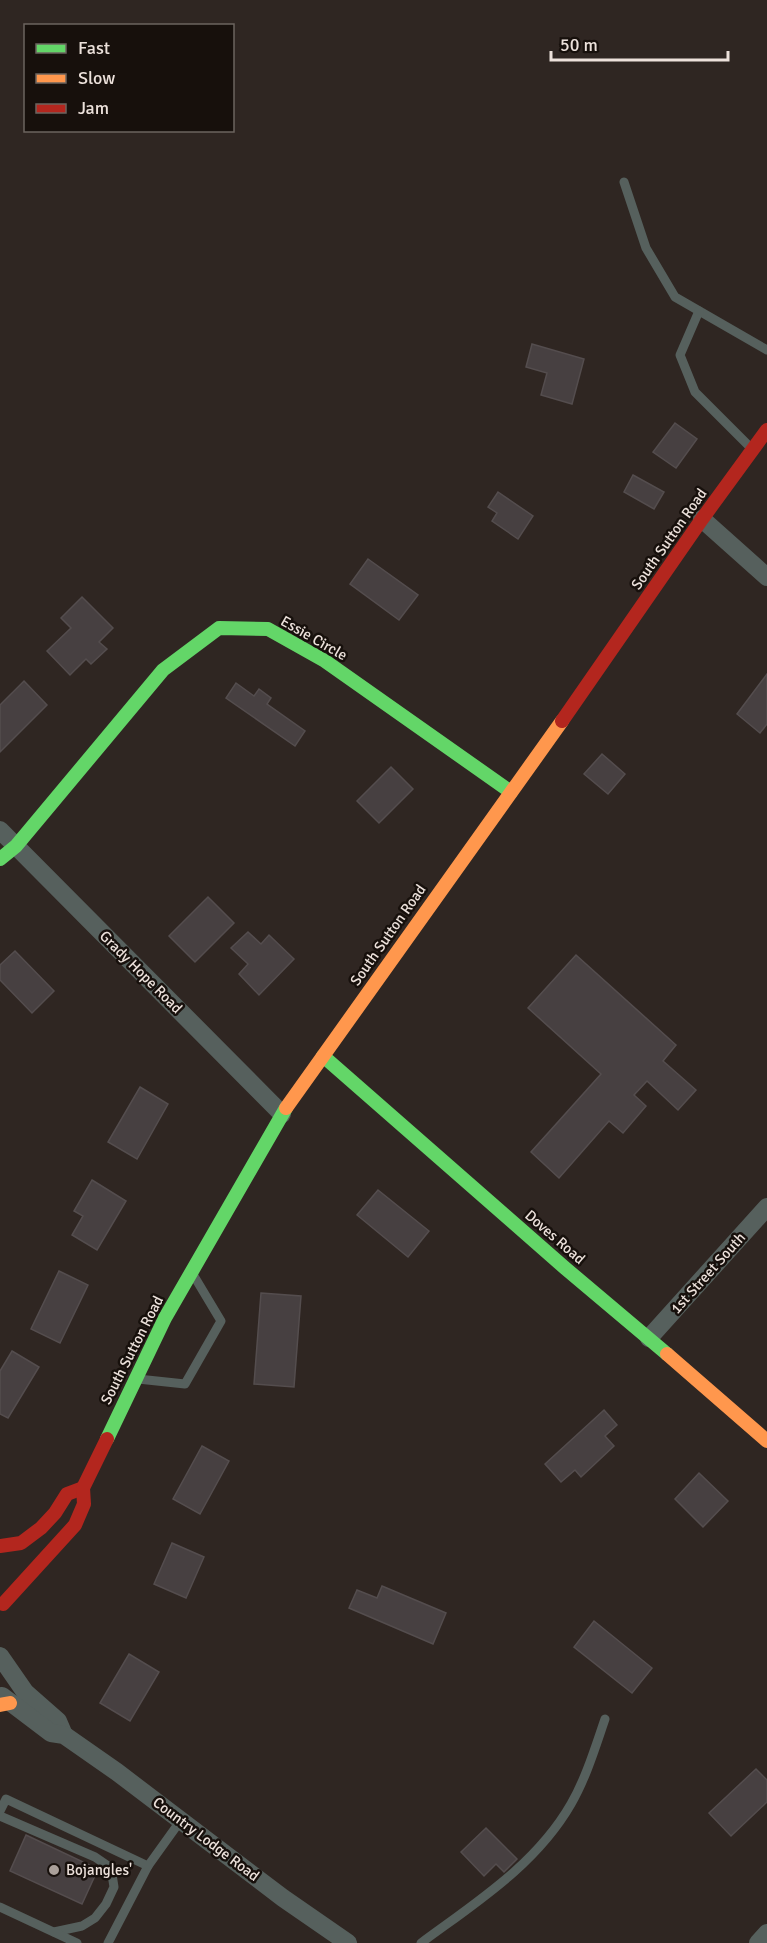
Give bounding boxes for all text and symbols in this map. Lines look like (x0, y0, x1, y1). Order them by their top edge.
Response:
legend (24, 24, 234, 132)
scale bar (551, 24, 728, 62)
text: 50 m (560, 34, 598, 56)
text: Fast (78, 37, 110, 59)
text: Slow (78, 67, 115, 89)
text: Jam (78, 97, 109, 119)
street label: South Sutton Road (627, 485, 711, 593)
street label: Essie Circle (278, 612, 350, 664)
street label: South Sutton Road (346, 881, 430, 989)
street label: Grady Hope Road (96, 927, 186, 1017)
street label: Doves Road (521, 1206, 589, 1268)
street label: 1st Street South (667, 1229, 749, 1317)
street label: South Sutton Road (97, 1293, 167, 1407)
street label: Country Lodge Road (149, 1793, 263, 1885)
place label: Bojangles' (66, 1861, 132, 1879)
marker: Bojangles' (47, 1863, 61, 1877)

